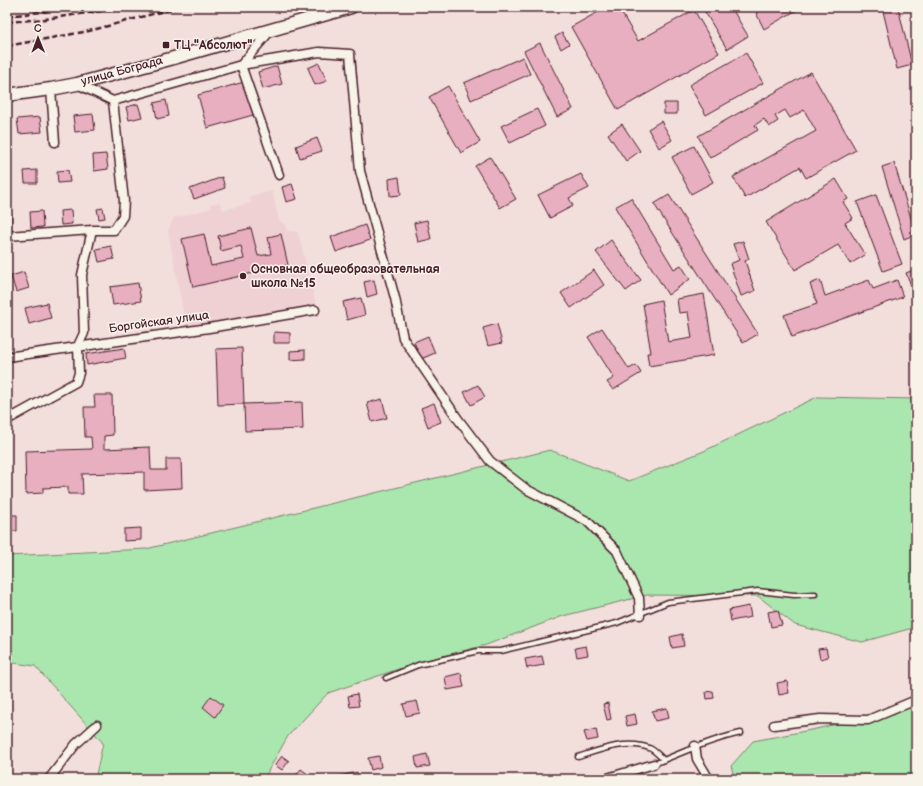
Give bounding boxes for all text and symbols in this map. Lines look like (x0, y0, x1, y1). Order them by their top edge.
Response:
north arrow (18, 18, 58, 58)
text: С (34, 22, 42, 35)
place label: ТЦ "Абсолют" (174, 38, 252, 53)
marker: ТЦ "Абсолют" (161, 40, 171, 50)
street label: улица Бограда (80, 53, 164, 89)
place label: Основная общеобразовательная школа №15 (251, 262, 440, 291)
marker: Основная общеобразовательная школа №15 (238, 271, 248, 281)
street label: Боргойская улица (108, 308, 210, 336)

